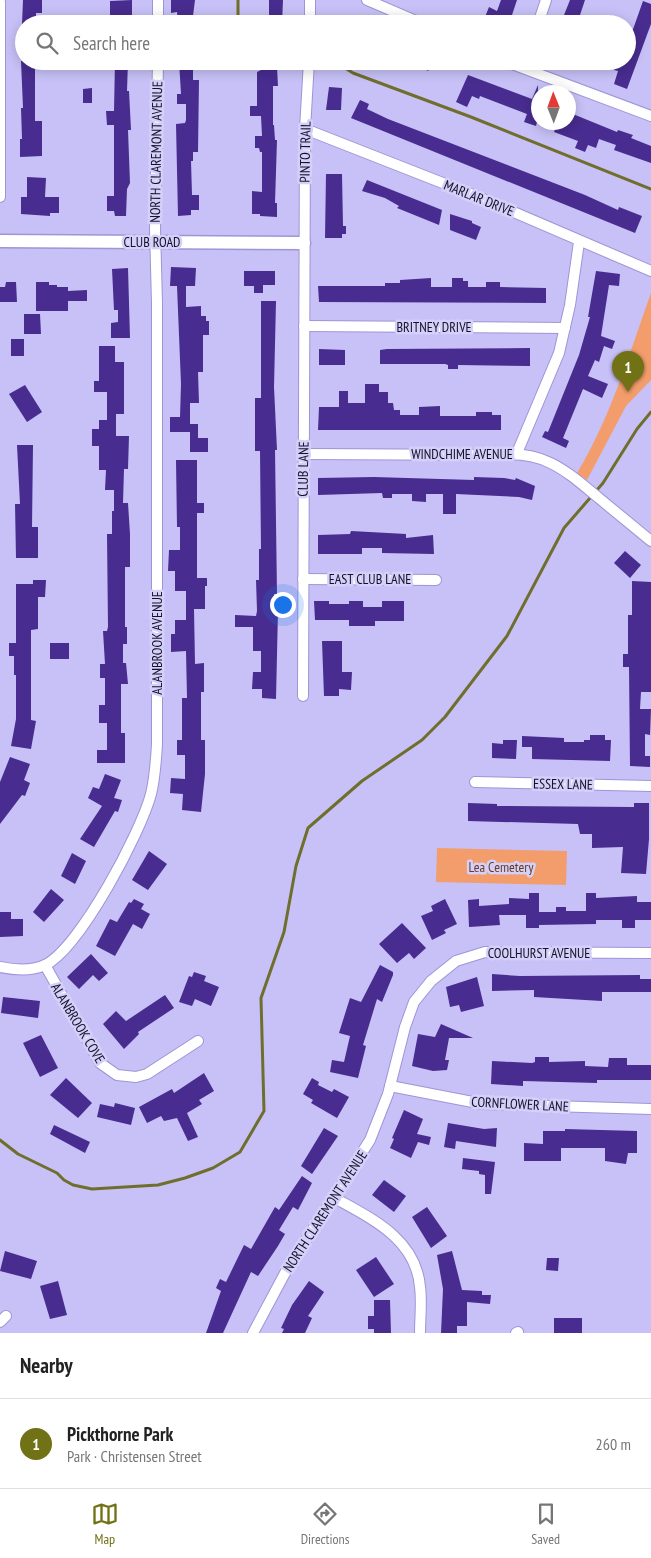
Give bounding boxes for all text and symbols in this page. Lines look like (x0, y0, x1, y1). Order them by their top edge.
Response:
search box (15, 15, 636, 70)
icon: search (33, 29, 61, 57)
text: Search here (73, 31, 150, 55)
street label: NORTH CLAREMONT AVENUE (146, 81, 166, 223)
north arrow (531, 85, 576, 130)
street label: PINTO TRAIL (295, 121, 315, 183)
street label: MARLAR DRIVE (441, 176, 517, 220)
street label: CLUB ROAD (124, 233, 180, 251)
street label: BRITNEY DRIVE (396, 318, 472, 336)
pin: 1 (612, 351, 644, 392)
street label: CLUB LANE (294, 441, 312, 497)
street label: WINDCHIME AVENUE (411, 445, 513, 463)
street label: EAST CLUB LANE (329, 570, 411, 588)
street label: ALANBROOK AVENUE (148, 591, 166, 695)
your location (270, 592, 296, 618)
street label: ESSEX LANE (533, 774, 593, 794)
park label: Lea Cemetery (469, 858, 534, 876)
street label: COOLHURST AVENUE (488, 944, 590, 962)
street label: ALANBROOK COVE (47, 980, 109, 1066)
street label: CORNFLOWER LANE (471, 1092, 569, 1116)
street label: NORTH CLAREMONT AVENUE (279, 1147, 371, 1275)
text: Nearby (20, 1352, 73, 1379)
text: Pickthorne Park (67, 1422, 173, 1446)
text: 1 (32, 1434, 40, 1454)
text: 260 m (596, 1434, 631, 1454)
text: Park · Christensen Street (67, 1446, 202, 1466)
tab: Map (91, 1500, 119, 1548)
tab: Directions (301, 1500, 349, 1548)
tab: Saved (531, 1500, 560, 1548)

